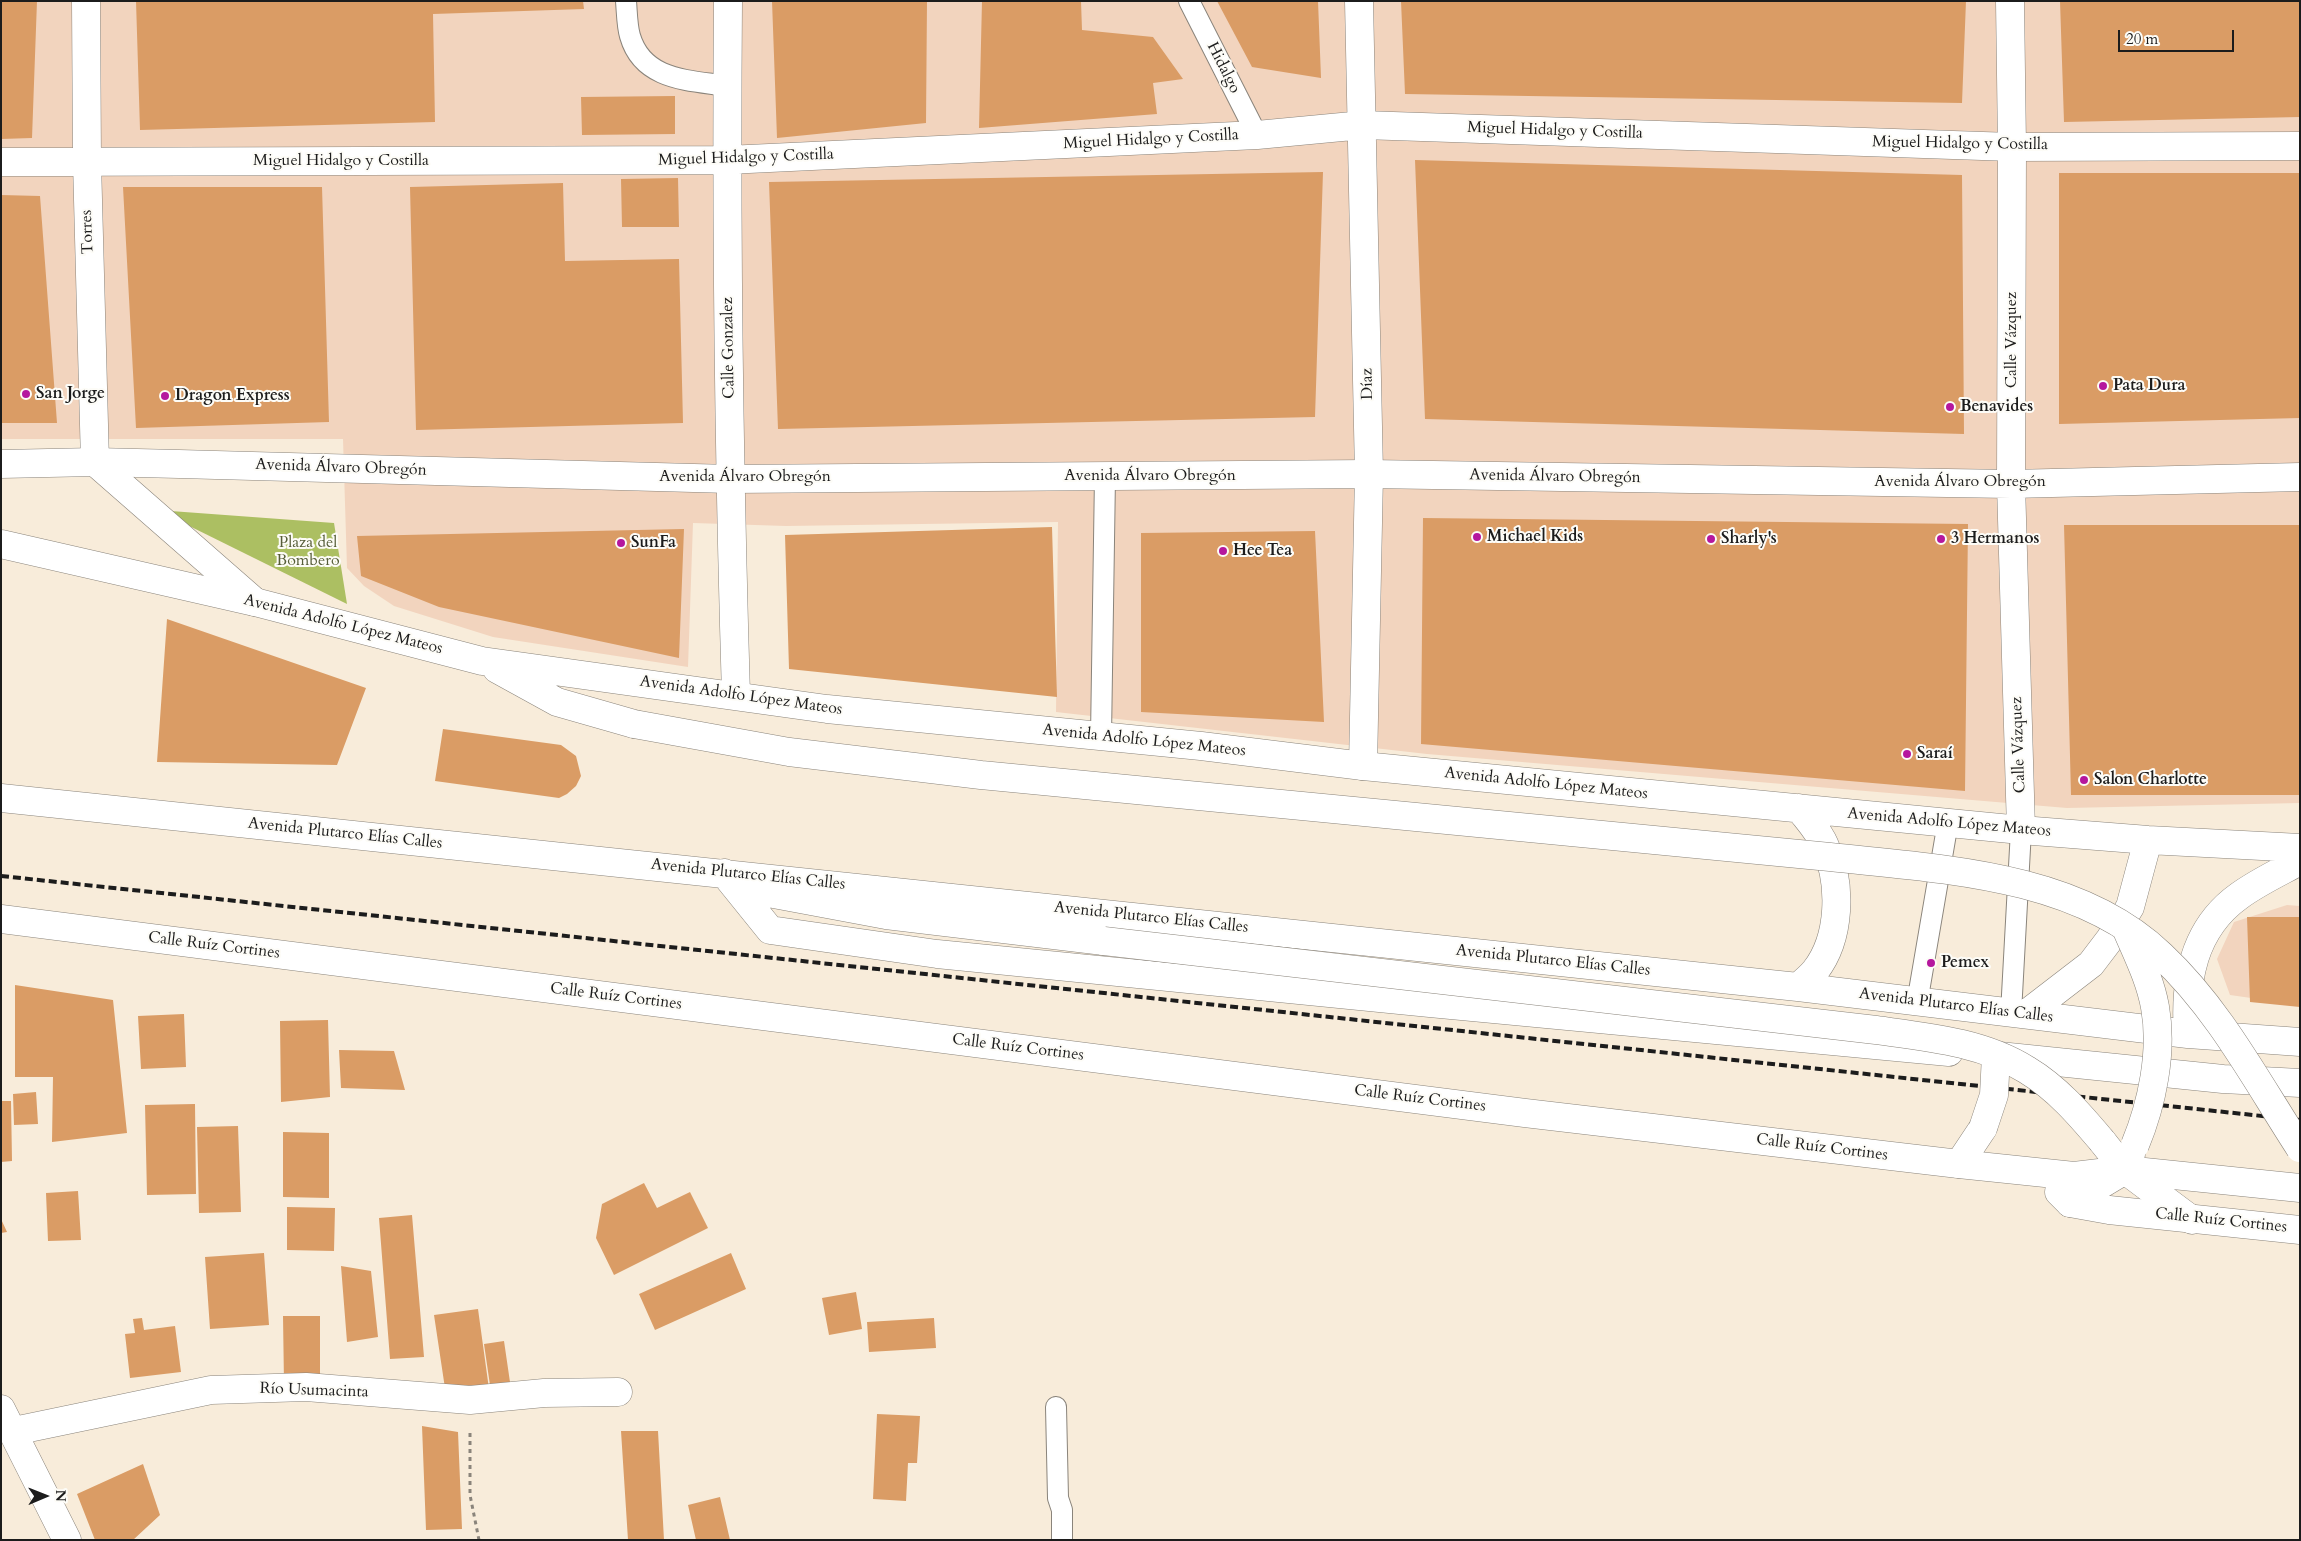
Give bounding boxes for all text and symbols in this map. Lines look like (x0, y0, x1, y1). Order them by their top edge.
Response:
scale bar (2121, 20, 2237, 52)
text: 20 m (2126, 29, 2158, 49)
street label: Hidalgo (1202, 39, 1244, 97)
street label: Miguel Hidalgo y Costilla (1467, 118, 1643, 144)
street label: Miguel Hidalgo y Costilla (1063, 126, 1239, 154)
street label: Miguel Hidalgo y Costilla (1872, 133, 2048, 155)
street label: Miguel Hidalgo y Costilla (658, 145, 834, 171)
street label: Miguel Hidalgo y Costilla (253, 151, 429, 171)
street label: Torres (78, 209, 98, 255)
street label: Calle Vázquez (2002, 292, 2022, 388)
street label: Calle Gonzalez (719, 297, 739, 399)
street label: Díaz (1358, 368, 1378, 400)
place label: Pata Dura (2113, 376, 2186, 396)
marker: Pata Dura (2097, 380, 2109, 392)
place label: San Jorge (36, 384, 105, 404)
place label: Dragon Express (175, 386, 290, 406)
marker: San Jorge (20, 388, 32, 400)
marker: Dragon Express (159, 390, 171, 402)
place label: Benavides (1960, 397, 2033, 417)
marker: Benavides (1944, 401, 1956, 413)
street label: Avenida Álvaro Obregón (255, 455, 427, 481)
street label: Avenida Álvaro Obregón (1064, 466, 1236, 486)
street label: Avenida Álvaro Obregón (1469, 466, 1641, 488)
street label: Avenida Álvaro Obregón (659, 467, 831, 487)
street label: Avenida Álvaro Obregón (1874, 472, 2046, 492)
place label: Michael Kids (1487, 527, 1583, 547)
place label: Sharly's (1721, 529, 1777, 549)
place label: 3 Hermanos (1951, 529, 2039, 549)
marker: Michael Kids (1471, 531, 1483, 543)
park label: Plaza del Bombero (276, 533, 340, 571)
place label: SunFa (631, 533, 676, 553)
marker: Sharly's (1705, 533, 1717, 545)
marker: 3 Hermanos (1935, 533, 1947, 545)
marker: SunFa (615, 537, 627, 549)
place label: Hee Tea (1233, 541, 1292, 561)
marker: Hee Tea (1217, 545, 1229, 557)
street label: Avenida Adolfo López Mateos (242, 591, 444, 659)
street label: Avenida Adolfo López Mateos (638, 672, 844, 720)
street label: Calle Vázquez (2008, 696, 2030, 794)
street label: Avenida Adolfo López Mateos (1041, 721, 1247, 761)
place label: Saraí (1917, 744, 1953, 764)
marker: Saraí (1901, 748, 1913, 760)
street label: Avenida Adolfo López Mateos (1443, 764, 1649, 804)
place label: Salon Charlotte (2094, 770, 2207, 790)
marker: Salon Charlotte (2078, 774, 2090, 786)
street label: Avenida Adolfo López Mateos (1846, 805, 2052, 841)
street label: Avenida Plutarco Elías Calles (247, 814, 443, 854)
street label: Avenida Plutarco Elías Calles (650, 855, 846, 895)
street label: Avenida Plutarco Elías Calles (1053, 898, 1249, 938)
street label: Calle Ruíz Cortines (147, 928, 281, 964)
street label: Avenida Plutarco Elías Calles (1455, 941, 1651, 981)
place label: Pemex (1941, 953, 1989, 973)
marker: Pemex (1925, 957, 1937, 969)
street label: Calle Ruíz Cortines (549, 979, 683, 1015)
street label: Avenida Plutarco Elías Calles (1858, 985, 2054, 1027)
street label: Calle Ruíz Cortines (951, 1030, 1085, 1066)
street label: Calle Ruíz Cortines (1353, 1081, 1487, 1117)
street label: Calle Ruíz Cortines (1755, 1130, 1889, 1166)
street label: Calle Ruíz Cortines (2154, 1205, 2288, 1237)
street label: Río Usumacinta (259, 1380, 369, 1402)
north arrow (20, 1471, 70, 1521)
text: N (51, 1489, 70, 1502)

